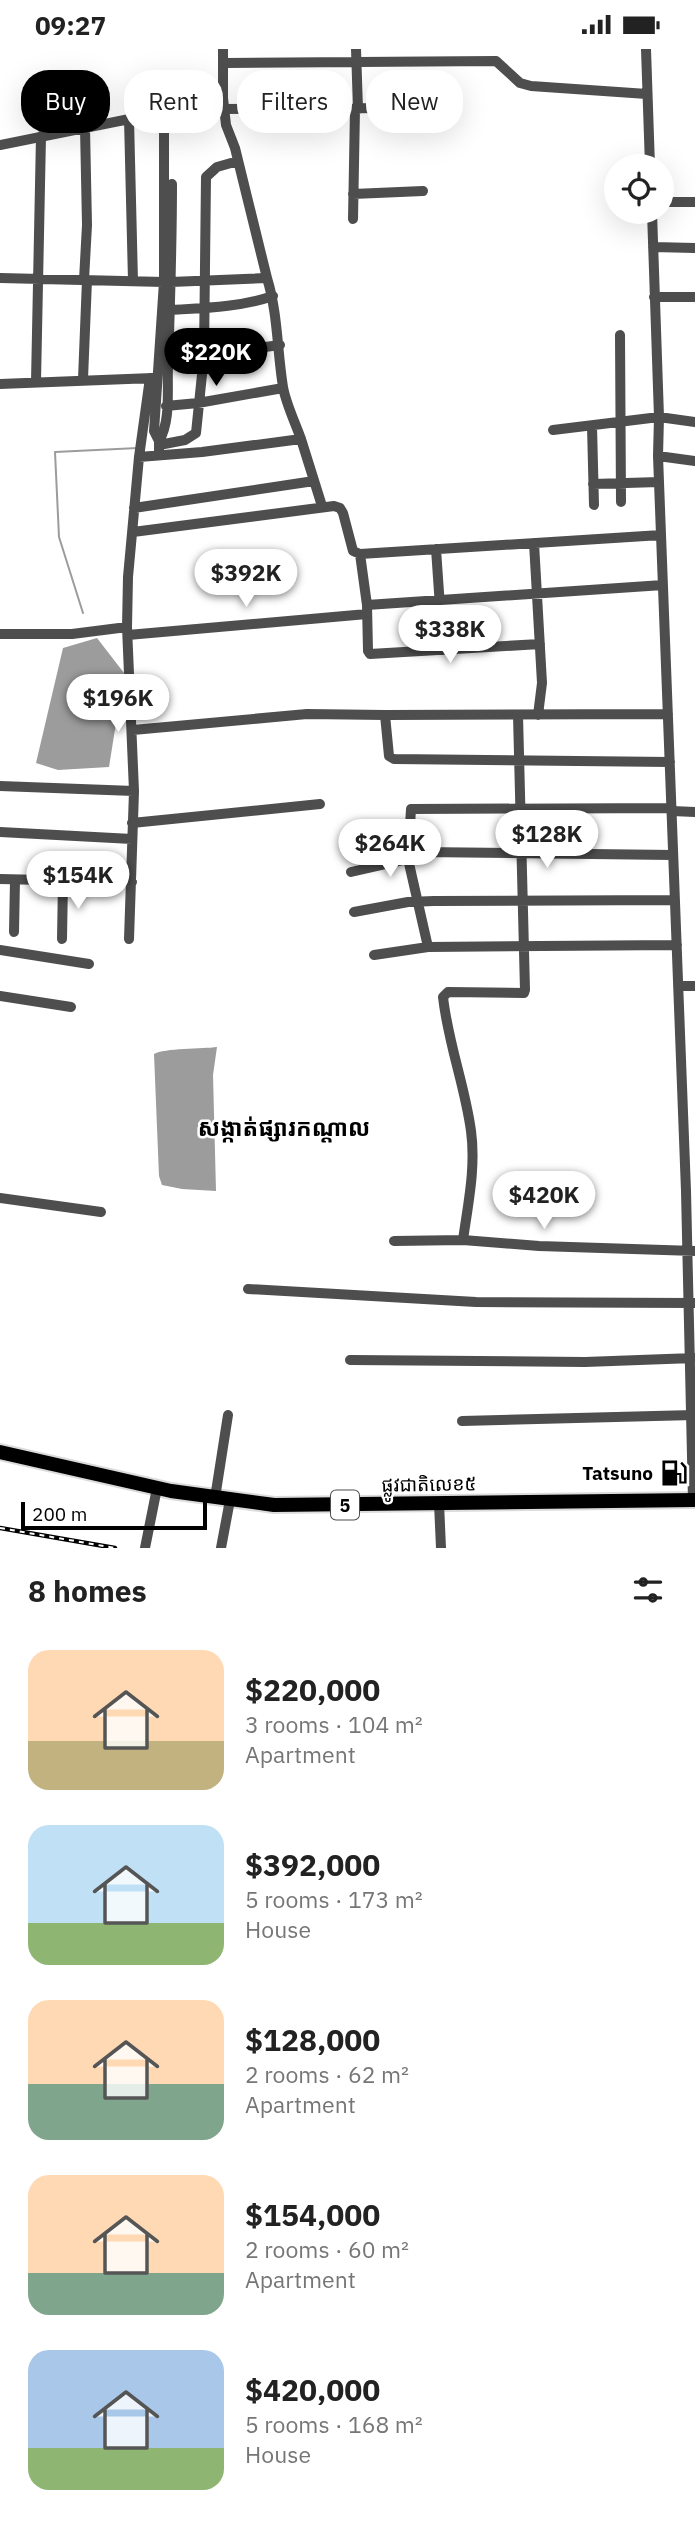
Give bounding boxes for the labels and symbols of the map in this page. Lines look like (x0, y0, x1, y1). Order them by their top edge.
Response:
pin: $220K (167, 329, 265, 388)
pin: $392K (197, 549, 295, 609)
pin: $338K (401, 605, 499, 665)
pin: $196K (69, 675, 167, 734)
pin: $128K (498, 811, 596, 870)
pin: $264K (341, 819, 439, 879)
pin: $154K (29, 851, 127, 911)
district label: សង្កាត់ផ្សារកណ្ដាល (198, 1112, 370, 1143)
pin: $420K (495, 1171, 593, 1231)
fuel station icon: Tatsuno (659, 1458, 689, 1488)
place label: Tatsuno (582, 1461, 653, 1485)
street label: ផ្លូវជាតិលេខ៥ (381, 1471, 477, 1502)
road number: 5 (331, 1491, 359, 1519)
scale bar (21, 1499, 206, 1531)

